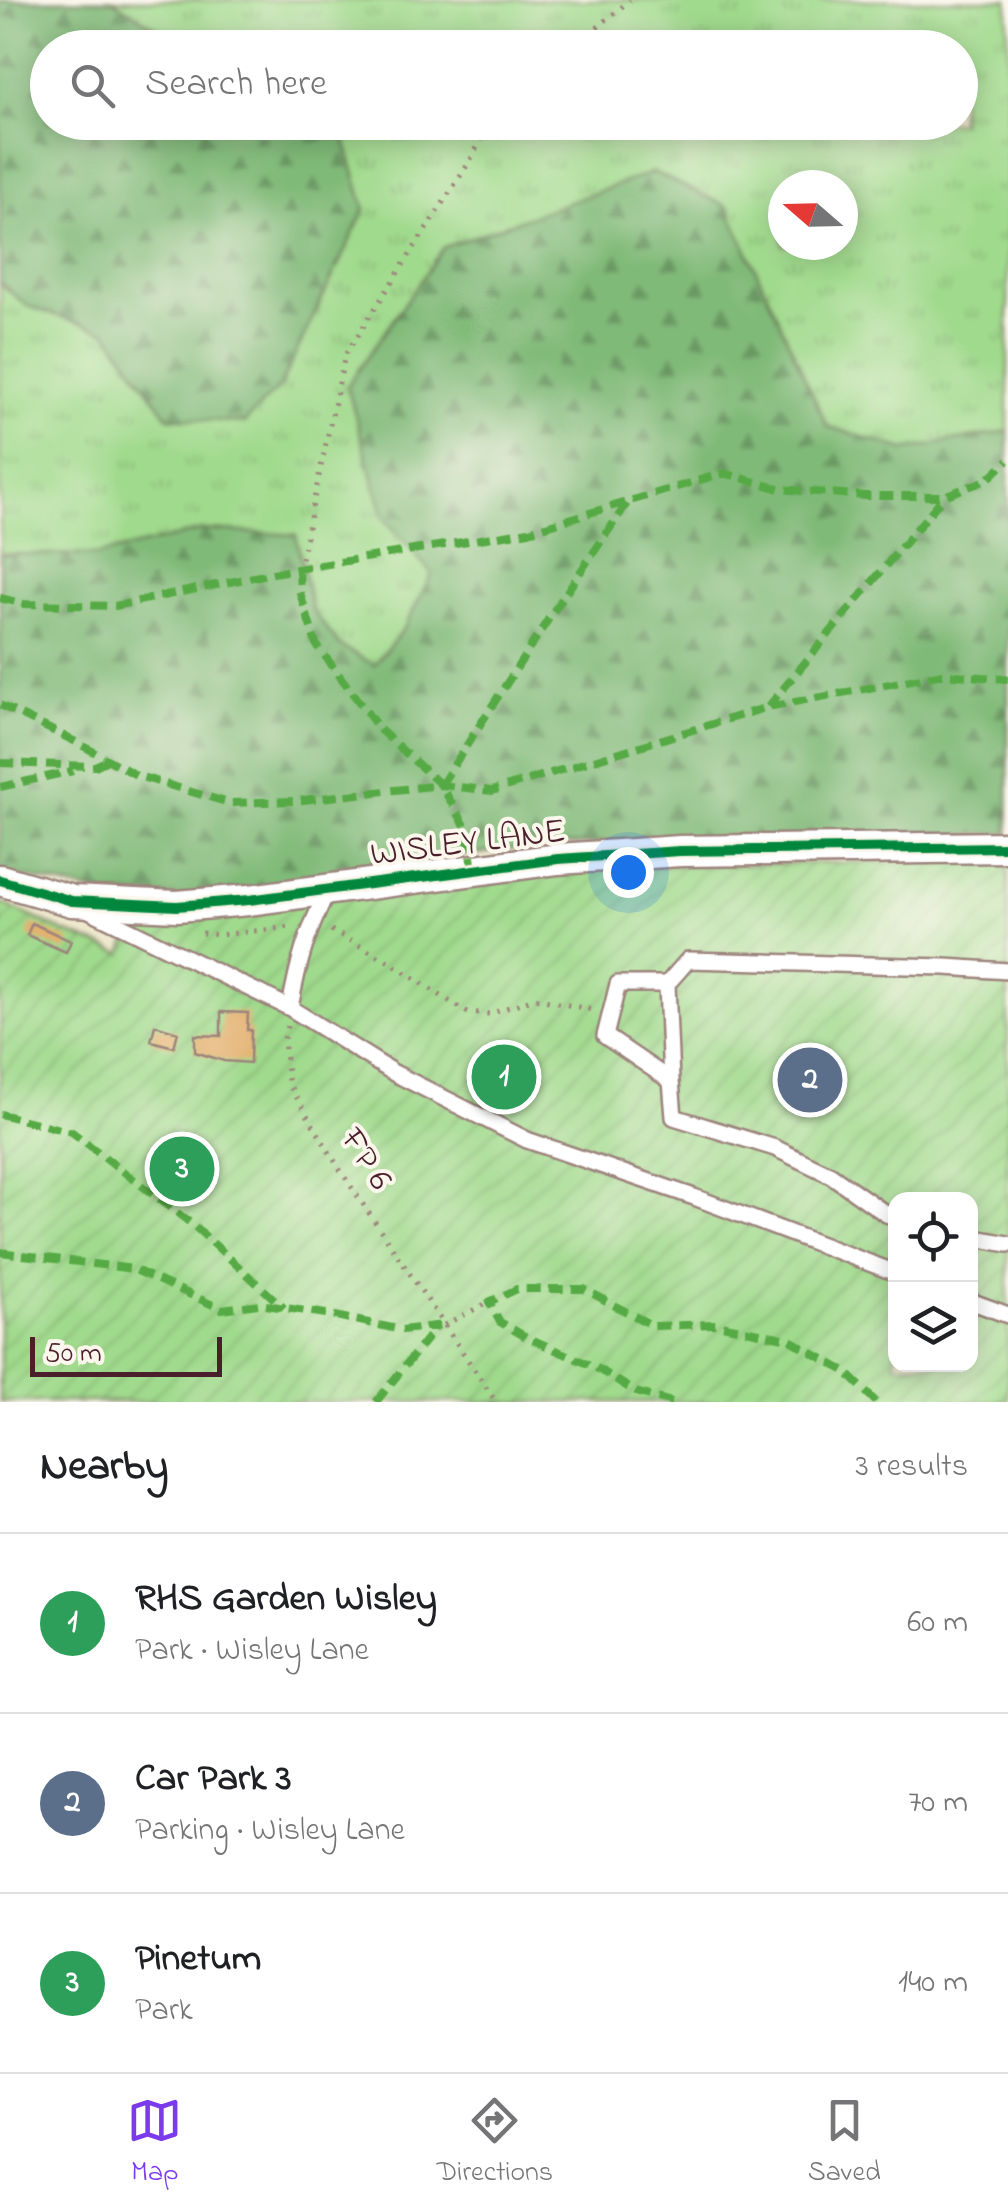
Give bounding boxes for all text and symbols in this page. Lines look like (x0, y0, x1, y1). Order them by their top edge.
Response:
search box (30, 30, 978, 140)
text: Search here (145, 57, 327, 113)
icon: search (65, 58, 120, 113)
north arrow (768, 170, 858, 260)
street label: WISLEY LANE (368, 807, 568, 881)
your location (603, 847, 654, 898)
pin: 1 (472, 1040, 536, 1114)
pin: 2 (778, 1042, 842, 1118)
street label: FP 6 (325, 1118, 404, 1201)
pin: 3 (150, 1132, 214, 1206)
map controls (888, 1192, 978, 1372)
button: locate (888, 1192, 978, 1282)
button: layers (888, 1282, 978, 1372)
scale bar (30, 1332, 222, 1376)
text: 50 m (45, 1334, 102, 1375)
text: Nearby (40, 1437, 168, 1498)
text: 3 results (856, 1444, 968, 1491)
text: RHS Garden Wisley (135, 1572, 437, 1628)
text: 1 (67, 1600, 78, 1647)
text: 60 m (907, 1600, 968, 1647)
text: Park · Wisley Lane (135, 1628, 369, 1675)
text: Car Park 3 (135, 1752, 292, 1808)
text: 2 (65, 1780, 80, 1827)
text: 70 m (908, 1780, 968, 1827)
text: Parking · Wisley Lane (135, 1808, 405, 1855)
text: Pinetum (135, 1932, 261, 1988)
text: 3 (66, 1960, 79, 2007)
text: 140 m (898, 1960, 968, 2007)
text: Park (135, 1988, 193, 2035)
tab: Map (127, 2093, 182, 2194)
tab: Directions (437, 2093, 553, 2194)
tab: Saved (808, 2093, 881, 2194)

